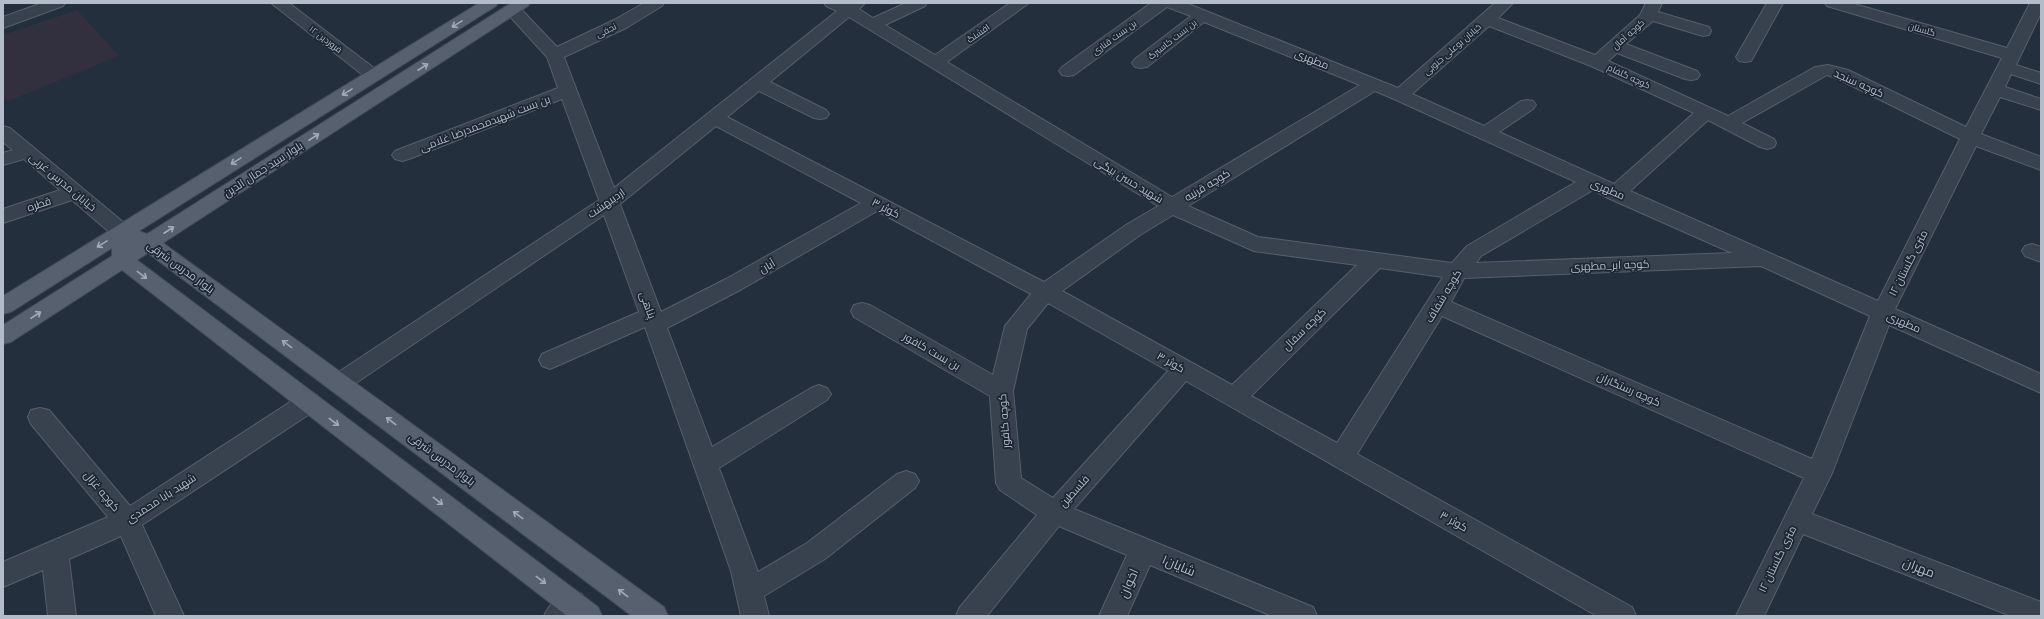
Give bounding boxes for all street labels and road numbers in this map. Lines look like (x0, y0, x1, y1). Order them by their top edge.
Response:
street label: بن بست کاسبرگ (1145, 16, 1199, 62)
street label: کوچه آمال (1609, 16, 1647, 52)
street label: بن بست قناری (1090, 17, 1138, 57)
street label: نجفی (594, 20, 618, 40)
street label: گلستان (1907, 20, 1937, 38)
street label: افشنگ (964, 21, 992, 45)
street label: خیابان بوعلی جنوبی (1421, 21, 1483, 77)
street label: ۱۲ فروردین (307, 23, 345, 55)
street label: مطهری (1293, 46, 1331, 72)
street label: کوچه گلفام (1605, 61, 1652, 92)
street label: کوچه سنجد (1832, 66, 1886, 100)
street label: بن بست شهیدمحمدرضا غلامی (418, 92, 552, 154)
street label: بلوار سید جمال الدین (221, 138, 305, 200)
street label: خیابان مدرس غربی (27, 150, 99, 214)
street label: شهید حسن بیگی (1092, 154, 1166, 206)
street label: کوچه قرنیه (1182, 166, 1233, 204)
street label: مطهری (1589, 175, 1627, 203)
street label: اردیبهشت (584, 185, 628, 221)
street label: قطره (25, 194, 53, 214)
street label: کوثر ۳ (870, 195, 903, 221)
street label: ۱۲ متری گلستان (1885, 228, 1931, 298)
street label: بلوار مدرس شرقی (145, 238, 217, 296)
street label: آبان (756, 256, 778, 276)
street label: کوچه ابر_مطهری (1570, 257, 1650, 273)
street label: کوچه شفاف (1422, 267, 1464, 325)
street label: پناهی (637, 289, 659, 321)
street label: کوچه سفال (1279, 305, 1329, 353)
street label: مطهری (1885, 308, 1923, 336)
street label: بن بست کافور (900, 328, 963, 373)
street label: کوثر ۳ (1155, 349, 1188, 375)
street label: کوچه رستگاران (1595, 369, 1663, 409)
street label: کوچه کافور (995, 393, 1013, 450)
street label: بلوار مدرس شرقی (406, 429, 478, 489)
street label: کوچه غزال (81, 468, 123, 514)
street label: شهید بابا محمدی (123, 470, 199, 526)
street label: فلسطین (1056, 472, 1092, 510)
street label: کوثر ۳ (1438, 508, 1471, 534)
street label: ۱۲ متری گلستان (1755, 523, 1799, 595)
street label: شایان۱ (1160, 551, 1198, 579)
street label: مهران (1901, 554, 1937, 580)
street label: اخوان (1115, 566, 1141, 600)

